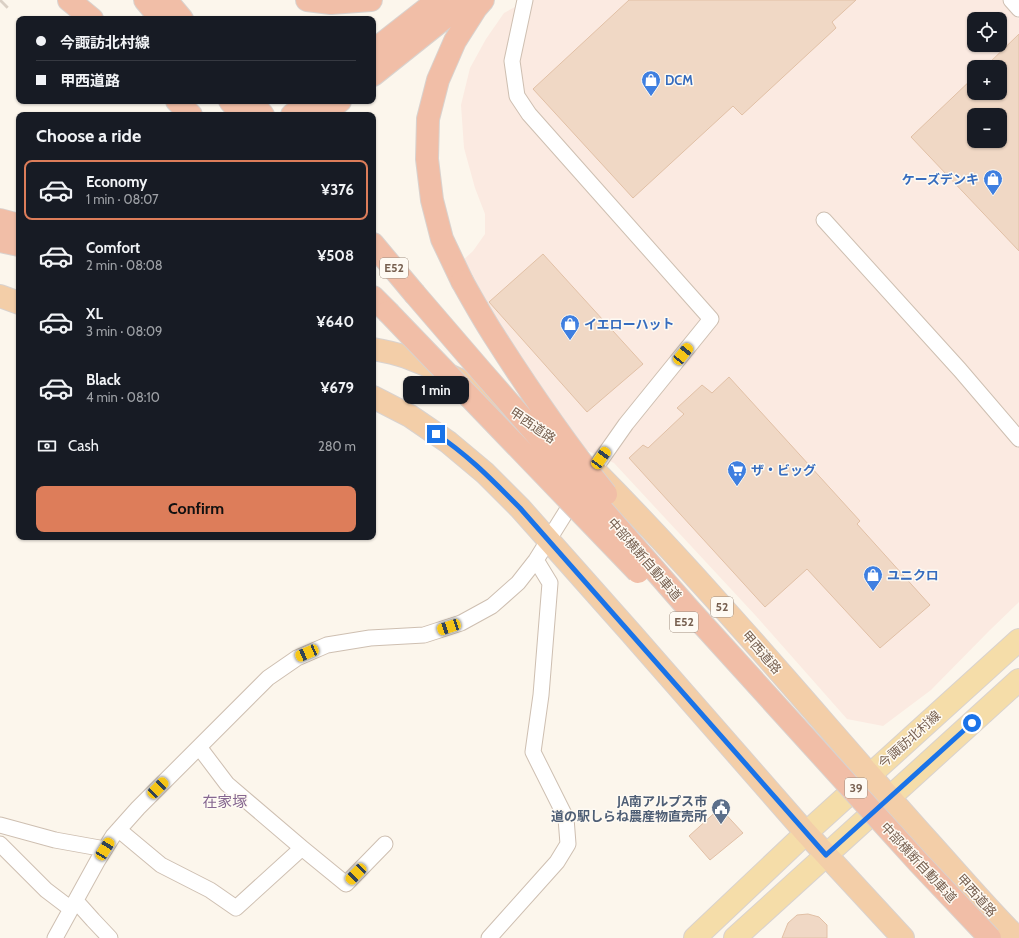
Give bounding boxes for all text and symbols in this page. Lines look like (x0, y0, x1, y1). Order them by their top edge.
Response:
map controls (967, 12, 1007, 148)
button: locate (967, 12, 1007, 52)
text: 今諏訪北村線 (60, 34, 150, 52)
button: + (967, 60, 1007, 100)
shop icon: DCM (640, 69, 662, 97)
text: 甲西道路 (60, 72, 120, 90)
place label: DCM (665, 72, 693, 88)
button: − (967, 108, 1007, 148)
text: Choose a ride (36, 125, 141, 147)
shop icon: ケーズデンキ (982, 168, 1004, 196)
place label: ケーズデンキ (902, 171, 979, 187)
icon: car (38, 172, 74, 208)
text: Economy (86, 173, 147, 191)
text: ¥376 (321, 181, 354, 199)
text: 1 min · 08:07 (86, 191, 159, 207)
icon: car (38, 238, 74, 274)
text: Comfort (86, 239, 140, 257)
text: ¥508 (317, 247, 354, 265)
text: 2 min · 08:08 (86, 257, 163, 273)
road number: E52 (380, 258, 408, 278)
icon: car (38, 304, 74, 340)
text: XL (86, 305, 103, 323)
text: ¥640 (317, 313, 354, 331)
shop icon: イエローハット (559, 313, 581, 341)
place label: イエローハット (584, 316, 675, 332)
text: 3 min · 08:09 (86, 323, 162, 339)
car (671, 341, 695, 367)
icon: car (38, 370, 74, 406)
text: Black (86, 371, 121, 389)
callout: 1 min (403, 376, 469, 404)
text: ¥679 (320, 379, 354, 397)
text: 1 min (421, 382, 451, 398)
text: 4 min · 08:10 (86, 389, 160, 405)
street label: 甲西道路 (507, 404, 559, 446)
route end (427, 425, 445, 443)
icon: cash (36, 435, 58, 457)
text: Cash (68, 437, 99, 455)
text: 280 m (318, 438, 356, 454)
car (589, 445, 613, 471)
supermarket icon: ザ・ビッグ (726, 459, 748, 487)
place label: ザ・ビッグ (751, 462, 816, 478)
button: Confirm (36, 486, 356, 532)
street label: 中部横断自動車道 (605, 515, 685, 603)
shop icon: ユニクロ (862, 564, 884, 592)
place label: ユニクロ (887, 567, 939, 583)
road number: 52 (711, 597, 733, 617)
road number: E52 (670, 612, 698, 632)
car (436, 618, 462, 636)
street label: 甲西道路 (739, 627, 785, 677)
car (294, 643, 320, 663)
street label: 今諏訪北村線 (875, 707, 943, 771)
route start (963, 714, 981, 732)
car (145, 775, 171, 801)
road number: 39 (845, 778, 867, 798)
district label: 在家塚 (202, 793, 248, 811)
place label: JA南アルプス市 道の駅しらね農産物直売所 (551, 793, 707, 824)
public building icon: JA南アルプス市 道の駅しらね農産物直売所 (710, 797, 732, 825)
street label: 中部横断自動車道 (878, 819, 960, 905)
car (94, 836, 116, 862)
car (343, 861, 369, 887)
street label: 甲西道路 (954, 870, 1000, 920)

